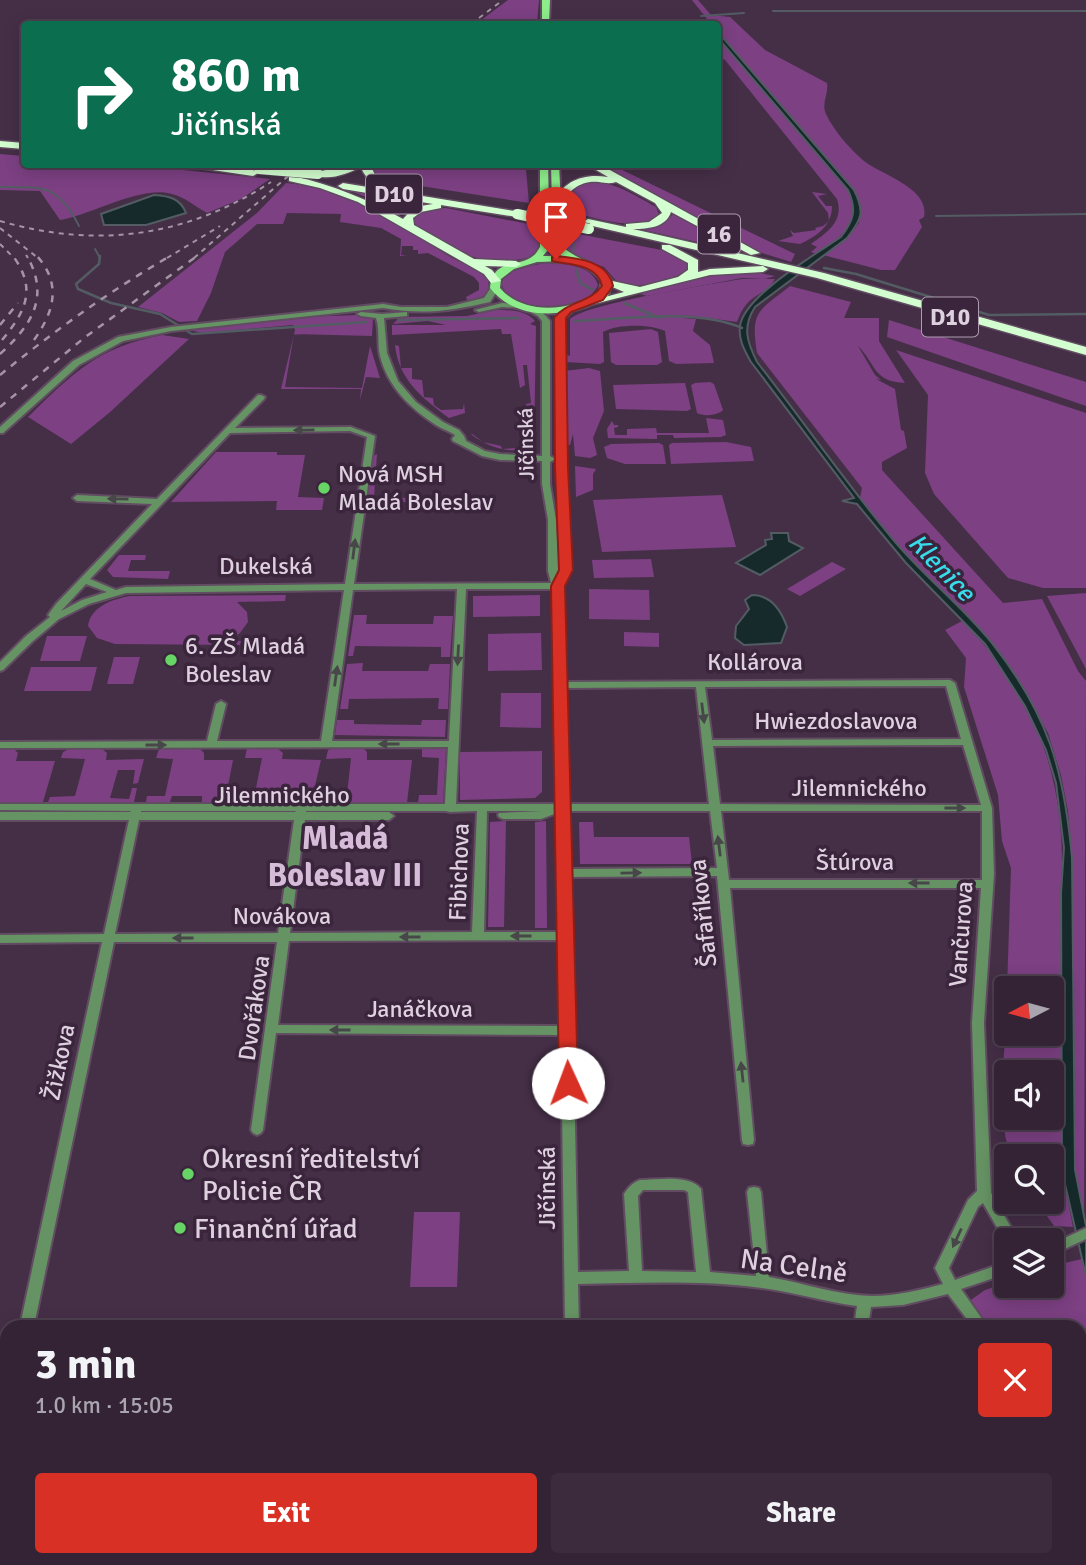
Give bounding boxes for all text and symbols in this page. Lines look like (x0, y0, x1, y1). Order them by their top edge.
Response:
text: 860 m (171, 45, 301, 105)
icon: right (56, 49, 147, 140)
text: Jičínská (171, 105, 282, 144)
road number: D10 (366, 174, 422, 214)
pin (526, 187, 586, 259)
icon: arrive (537, 198, 575, 236)
road number: 16 (698, 215, 740, 254)
road number: D10 (922, 298, 978, 336)
street label: Jičínská (512, 407, 540, 481)
one-way arrow (292, 424, 314, 436)
place label: Nová MSH Mladá Boleslav (338, 459, 493, 517)
marker: Nová MSH Mladá Boleslav (316, 480, 332, 496)
one-way arrow (107, 493, 129, 505)
water label: Klenice (901, 527, 983, 610)
one-way arrow (348, 538, 359, 560)
street label: Dukelská (219, 551, 313, 581)
place label: 6. ZŠ Mladá Boleslav (185, 631, 305, 689)
one-way arrow (452, 644, 463, 666)
street label: Kollárova (707, 647, 803, 677)
marker: 6. ZŠ Mladá Boleslav (163, 652, 179, 668)
one-way arrow (331, 665, 342, 687)
one-way arrow (698, 702, 709, 724)
street label: Hwiezdoslavova (754, 706, 918, 736)
one-way arrow (378, 738, 400, 750)
one-way arrow (145, 739, 167, 751)
street label: Jilemnického (791, 773, 927, 803)
street label: Jilemnického (214, 780, 350, 810)
one-way arrow (944, 802, 966, 814)
district label: Mladá Boleslav III (268, 819, 422, 895)
street label: Fibichova (442, 823, 476, 921)
one-way arrow (714, 835, 725, 857)
street label: Štúrova (816, 847, 894, 877)
street label: Šafaříkova (682, 858, 724, 968)
one-way arrow (620, 867, 642, 879)
one-way arrow (908, 877, 930, 889)
street label: Vančurova (942, 880, 980, 988)
street label: Novákova (233, 901, 331, 931)
one-way arrow (510, 930, 532, 942)
one-way arrow (399, 931, 421, 943)
one-way arrow (171, 932, 193, 944)
street label: Dvořákova (232, 953, 276, 1063)
north arrow (994, 976, 1064, 1046)
map controls (994, 976, 1064, 1298)
street label: Janáčkova (367, 994, 473, 1024)
street label: Žižkova (36, 1021, 82, 1103)
one-way arrow (329, 1024, 351, 1035)
position arrow (531, 1046, 605, 1120)
button: sound (994, 1060, 1064, 1130)
one-way arrow (736, 1061, 747, 1083)
place label: Okresní ředitelství Policie ČR (202, 1142, 420, 1208)
button: search (994, 1144, 1064, 1214)
street label: Jičínská (532, 1146, 562, 1230)
marker: Okresní ředitelství Policie ČR (180, 1166, 196, 1182)
place label: Finanční úřad (194, 1212, 358, 1246)
marker: Finanční úřad (172, 1220, 188, 1236)
one-way arrow (951, 1228, 962, 1248)
button: layers (994, 1228, 1064, 1298)
street label: Na Celně (738, 1242, 850, 1290)
text: 3 min (35, 1339, 136, 1390)
button: close (978, 1343, 1052, 1417)
text: 1.0 km · 15:05 (35, 1391, 174, 1420)
button: Exit (35, 1473, 537, 1553)
button: Share (551, 1473, 1052, 1553)

